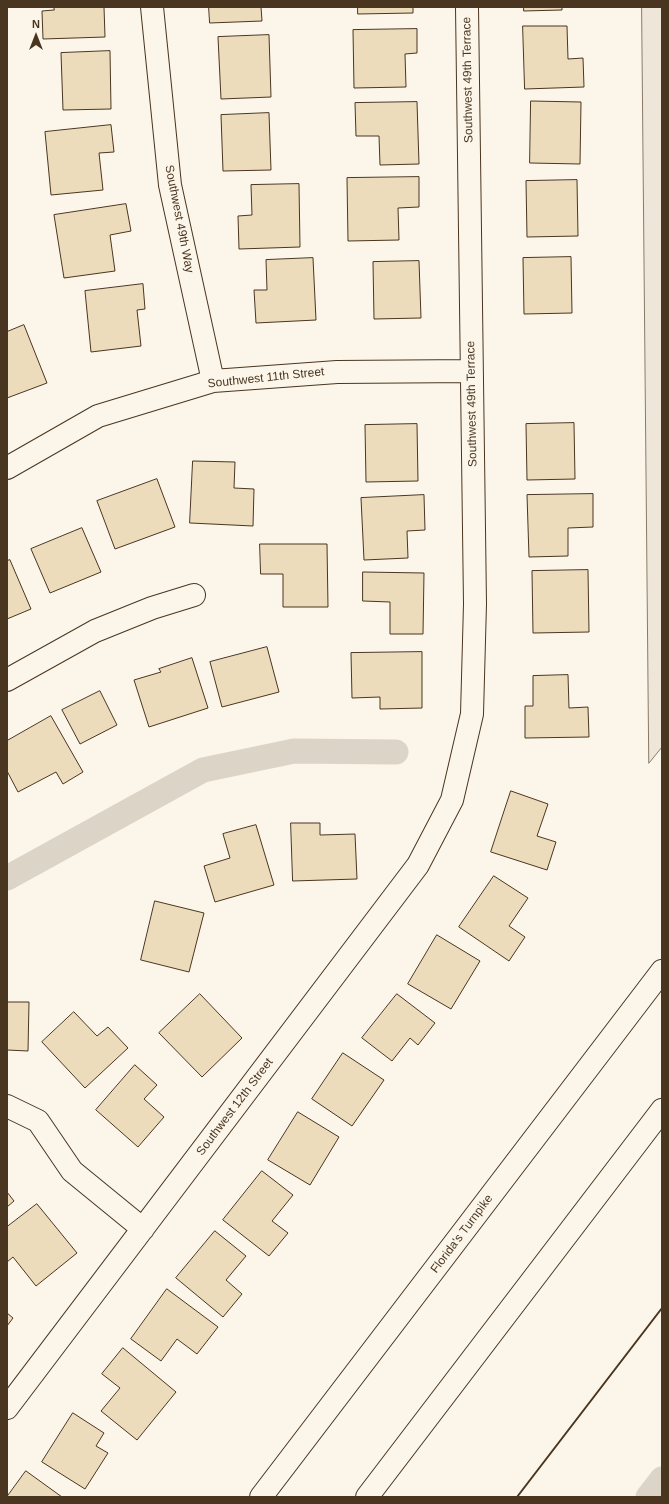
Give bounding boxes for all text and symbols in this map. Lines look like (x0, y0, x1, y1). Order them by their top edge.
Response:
north arrow (16, 16, 56, 56)
street label: Southwest 49th Terrace (460, 17, 476, 143)
text: N (32, 18, 40, 30)
street label: Southwest 49th Way (161, 164, 197, 274)
street label: Southwest 49th Terrace (464, 341, 480, 467)
street label: Southwest 11th Street (207, 365, 325, 391)
street label: Southwest 12th Street (194, 1056, 276, 1158)
street label: Florida's Turnpike (428, 1192, 496, 1276)

